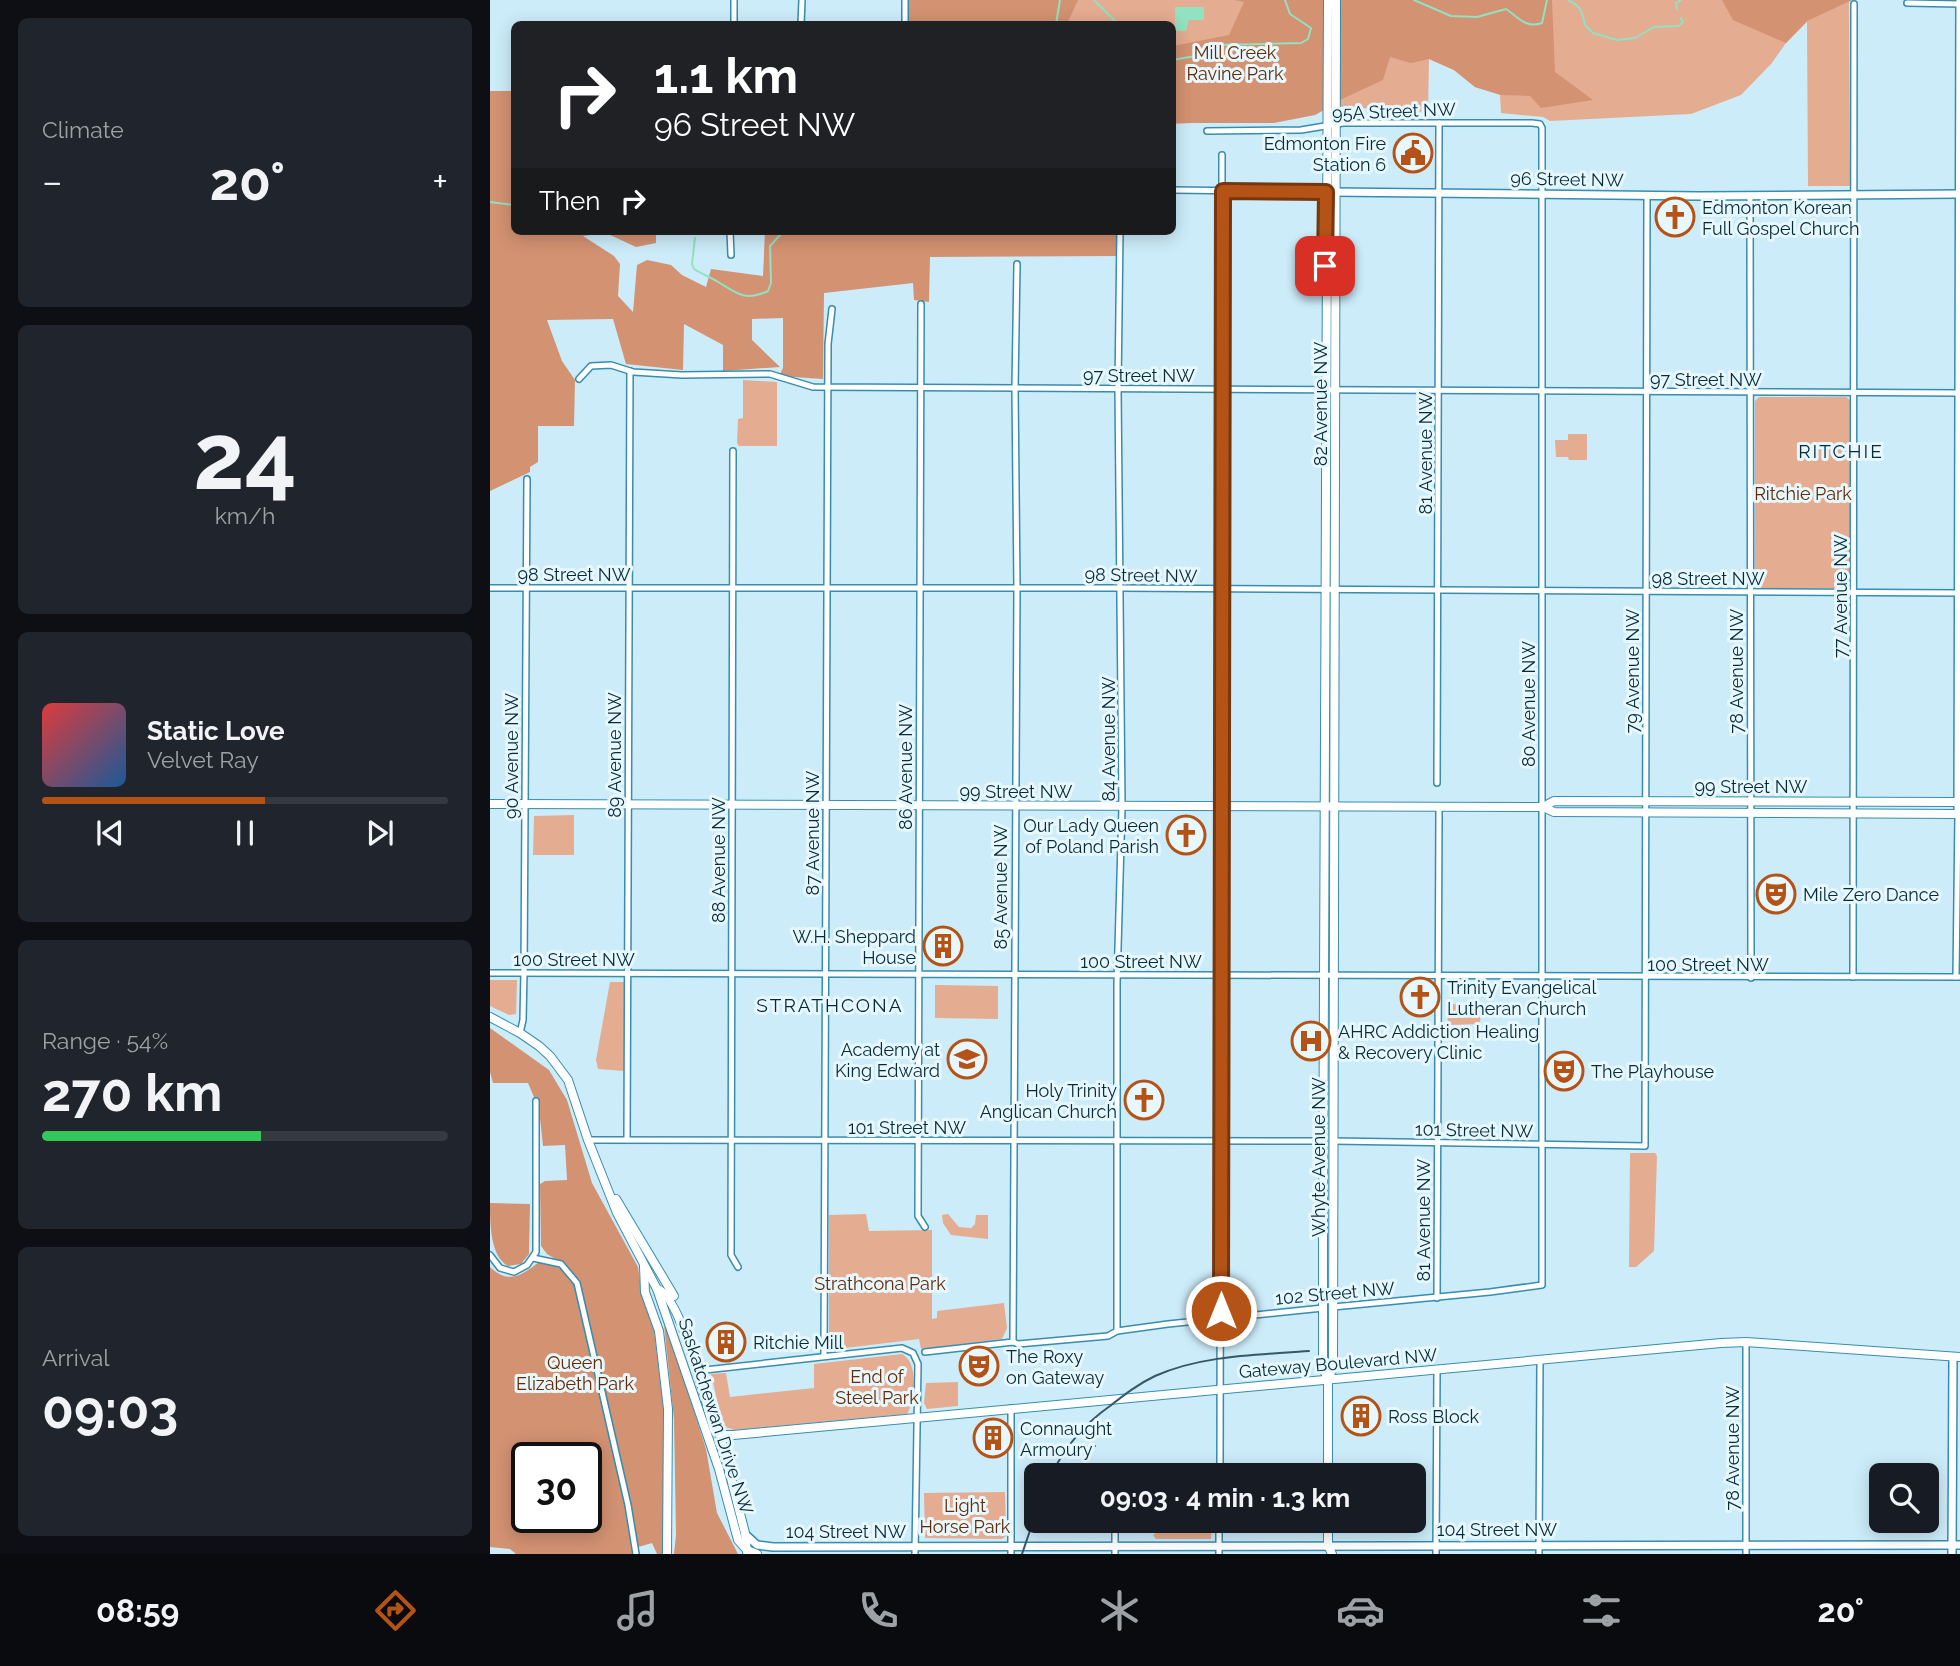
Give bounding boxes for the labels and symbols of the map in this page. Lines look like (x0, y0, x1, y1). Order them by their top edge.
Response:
park label: Mill Creek Ravine Park (1186, 42, 1284, 84)
street label: 95A Street NW (1332, 98, 1456, 124)
public building icon: Edmonton Fire Station 6 (1392, 132, 1434, 174)
place label: Edmonton Fire Station 6 (1264, 133, 1386, 175)
street label: 96 Street NW (1510, 168, 1624, 190)
church icon: Edmonton Korean Full Gospel Church (1654, 196, 1696, 238)
place label: Edmonton Korean Full Gospel Church (1702, 197, 1859, 239)
pin (1295, 236, 1355, 296)
street label: 82 Avenue NW (1310, 342, 1331, 466)
street label: 97 Street NW (1083, 365, 1195, 386)
street label: 97 Street NW (1650, 369, 1762, 390)
street label: 81 Avenue NW (1415, 391, 1436, 514)
district label: RITCHIE (1798, 440, 1884, 462)
park label: Ritchie Park (1754, 483, 1852, 504)
street label: 77 Avenue NW (1830, 534, 1851, 658)
street label: 98 Street NW (517, 564, 631, 585)
street label: 98 Street NW (1084, 564, 1198, 586)
street label: 98 Street NW (1651, 568, 1765, 589)
street label: 78 Avenue NW (1726, 608, 1747, 733)
street label: 79 Avenue NW (1622, 609, 1643, 733)
street label: 80 Avenue NW (1518, 641, 1539, 767)
street label: 84 Avenue NW (1098, 676, 1119, 802)
street label: 89 Avenue NW (604, 692, 625, 818)
street label: 90 Avenue NW (501, 693, 522, 819)
street label: 86 Avenue NW (895, 704, 916, 830)
street label: 87 Avenue NW (802, 770, 823, 895)
street label: 99 Street NW (1695, 776, 1808, 797)
street label: 99 Street NW (960, 781, 1073, 802)
street label: 88 Avenue NW (708, 797, 729, 923)
church icon: Our Lady Queen of Poland Parish (1165, 814, 1207, 856)
place label: Our Lady Queen of Poland Parish (1023, 815, 1159, 857)
street label: 85 Avenue NW (990, 824, 1011, 950)
theatre icon: Mile Zero Dance (1755, 873, 1797, 915)
place label: Mile Zero Dance (1803, 884, 1940, 905)
building icon: W.H. Sheppard House (922, 925, 964, 967)
place label: W.H. Sheppard House (793, 926, 916, 968)
street label: 100 Street NW (513, 949, 635, 970)
street label: 100 Street NW (1080, 951, 1202, 972)
street label: 100 Street NW (1647, 954, 1769, 975)
church icon: Trinity Evangelical Lutheran Church (1399, 976, 1441, 1018)
place label: Trinity Evangelical Lutheran Church (1447, 977, 1596, 1019)
district label: STRATHCONA (756, 994, 904, 1016)
hospital icon: AHRC Addiction Healing & Recovery Clinic (1290, 1020, 1332, 1062)
place label: AHRC Addiction Healing & Recovery Clinic (1338, 1021, 1539, 1063)
school or university icon: Academy at King Edward (946, 1038, 988, 1080)
place label: Academy at King Edward (835, 1039, 940, 1081)
theatre icon: The Playhouse (1543, 1050, 1585, 1092)
place label: The Playhouse (1591, 1061, 1715, 1082)
street label: Whyte Avenue NW (1308, 1077, 1329, 1237)
church icon: Holy Trinity Anglican Church (1123, 1079, 1165, 1121)
place label: Holy Trinity Anglican Church (980, 1080, 1117, 1122)
street label: 101 Street NW (848, 1117, 966, 1138)
street label: 101 Street NW (1415, 1118, 1533, 1142)
street label: 81 Avenue NW (1413, 1158, 1434, 1281)
park label: Strathcona Park (814, 1273, 946, 1294)
position arrow (1184, 1274, 1258, 1348)
street label: 102 Street NW (1274, 1277, 1396, 1309)
street label: Saskatchewan Drive NW (674, 1315, 758, 1517)
building icon: Ritchie Mill (705, 1321, 747, 1363)
place label: Ritchie Mill (753, 1332, 844, 1353)
street label: Gateway Boulevard NW (1238, 1344, 1438, 1382)
theatre icon: The Roxy on Gateway (958, 1345, 1000, 1387)
place label: The Roxy on Gateway (1006, 1346, 1105, 1388)
park label: Queen Elizabeth Park (516, 1352, 634, 1394)
park label: End of Steel Park (835, 1366, 919, 1408)
street label: 78 Avenue NW (1722, 1385, 1743, 1510)
building icon: Ross Block (1340, 1395, 1382, 1437)
place label: Ross Block (1388, 1406, 1480, 1427)
building icon: Connaught Armoury (972, 1417, 1014, 1459)
place label: Connaught Armoury (1020, 1418, 1112, 1460)
speed limit sign: 30 (511, 1442, 602, 1533)
park label: Light Horse Park (920, 1495, 1011, 1537)
street label: 104 Street NW (1437, 1519, 1557, 1540)
street label: 104 Street NW (786, 1521, 906, 1542)

